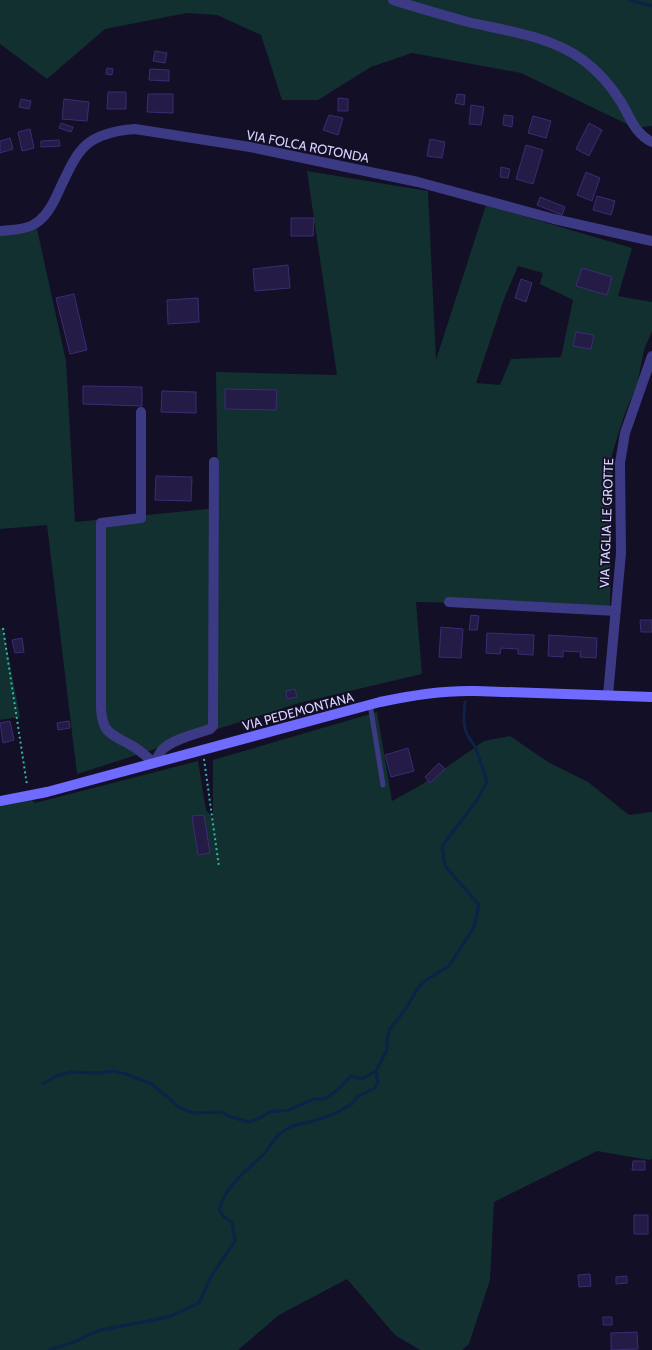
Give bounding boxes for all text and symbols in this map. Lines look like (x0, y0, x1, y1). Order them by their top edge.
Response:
street label: VIA FOLCA ROTONDA (245, 126, 371, 166)
street label: VIA TAGLIA LE GROTTE (596, 458, 616, 588)
street label: VIA PEDEMONTANA (241, 688, 355, 734)

